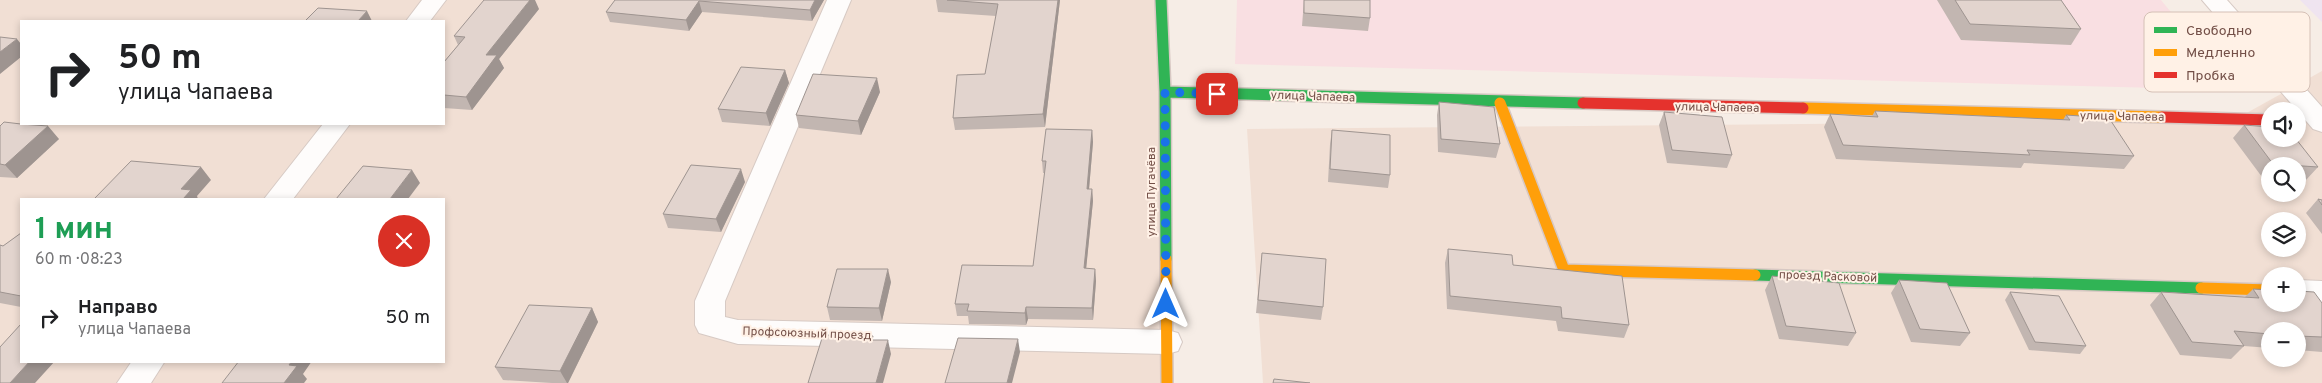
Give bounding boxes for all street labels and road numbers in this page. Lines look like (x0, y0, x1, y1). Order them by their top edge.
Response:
street label: улица Чапаева (1270, 88, 1356, 106)
street label: улица Чапаева (1675, 99, 1759, 117)
street label: улица Чапаева (2080, 108, 2164, 126)
street label: улица Пугачёва (1144, 147, 1160, 237)
street label: проезд Расковой (1779, 267, 1877, 287)
street label: Профсоюзный проезд (742, 324, 872, 344)

